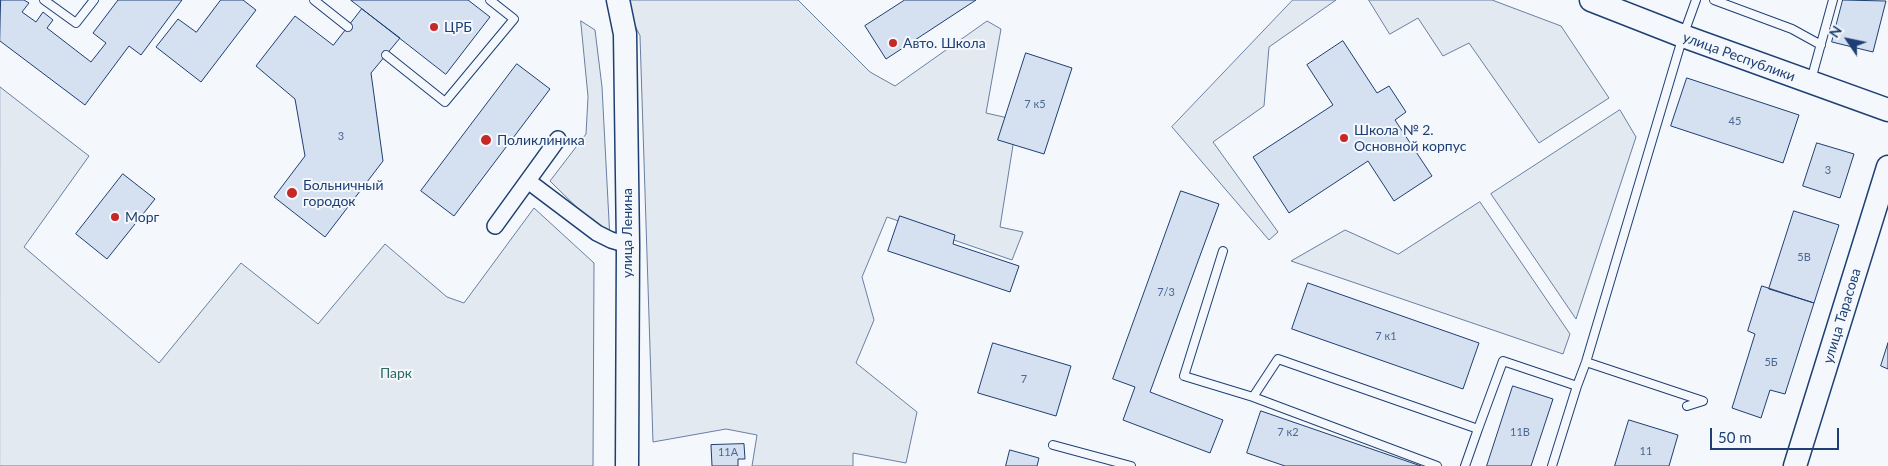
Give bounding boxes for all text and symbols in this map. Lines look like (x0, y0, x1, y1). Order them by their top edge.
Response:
north arrow (1823, 15, 1873, 65)
place label: ЦРБ (444, 19, 472, 35)
marker: ЦРБ (428, 21, 440, 33)
text: N (1825, 22, 1845, 41)
street label: улица Республики (1680, 29, 1798, 85)
place label: Авто. Школа (903, 35, 986, 51)
marker: Авто. Школа (887, 37, 899, 49)
house number: 7 к5 (1024, 97, 1046, 111)
house number: 45 (1729, 114, 1741, 128)
place label: Школа № 2. Основной корпус (1354, 122, 1466, 154)
house number: 3 (338, 129, 344, 143)
place label: Поликлиника (497, 132, 585, 148)
marker: Школа № 2. Основной корпус (1338, 132, 1350, 144)
marker: Поликлиника (479, 133, 493, 147)
house number: 3 (1825, 163, 1831, 177)
place label: Больничный городок (303, 177, 383, 210)
marker: Больничный городок (285, 186, 299, 200)
street label: улица Ленина (619, 188, 635, 278)
place label: Морг (125, 209, 159, 225)
marker: Морг (109, 211, 121, 223)
house number: 5В (1797, 250, 1811, 264)
street label: улица Тарасова (1820, 266, 1864, 366)
house number: 7/3 (1157, 285, 1175, 299)
house number: 7 к1 (1375, 329, 1397, 343)
house number: 5Б (1764, 355, 1778, 369)
park label: Парк (380, 365, 412, 381)
house number: 7 (1021, 372, 1027, 386)
scale bar (1713, 418, 1842, 450)
house number: 7 к2 (1277, 425, 1299, 439)
house number: 11В (1510, 425, 1530, 439)
text: 50 m (1718, 428, 1752, 446)
house number: 11 (1640, 444, 1652, 458)
house number: 11А (718, 445, 738, 459)

